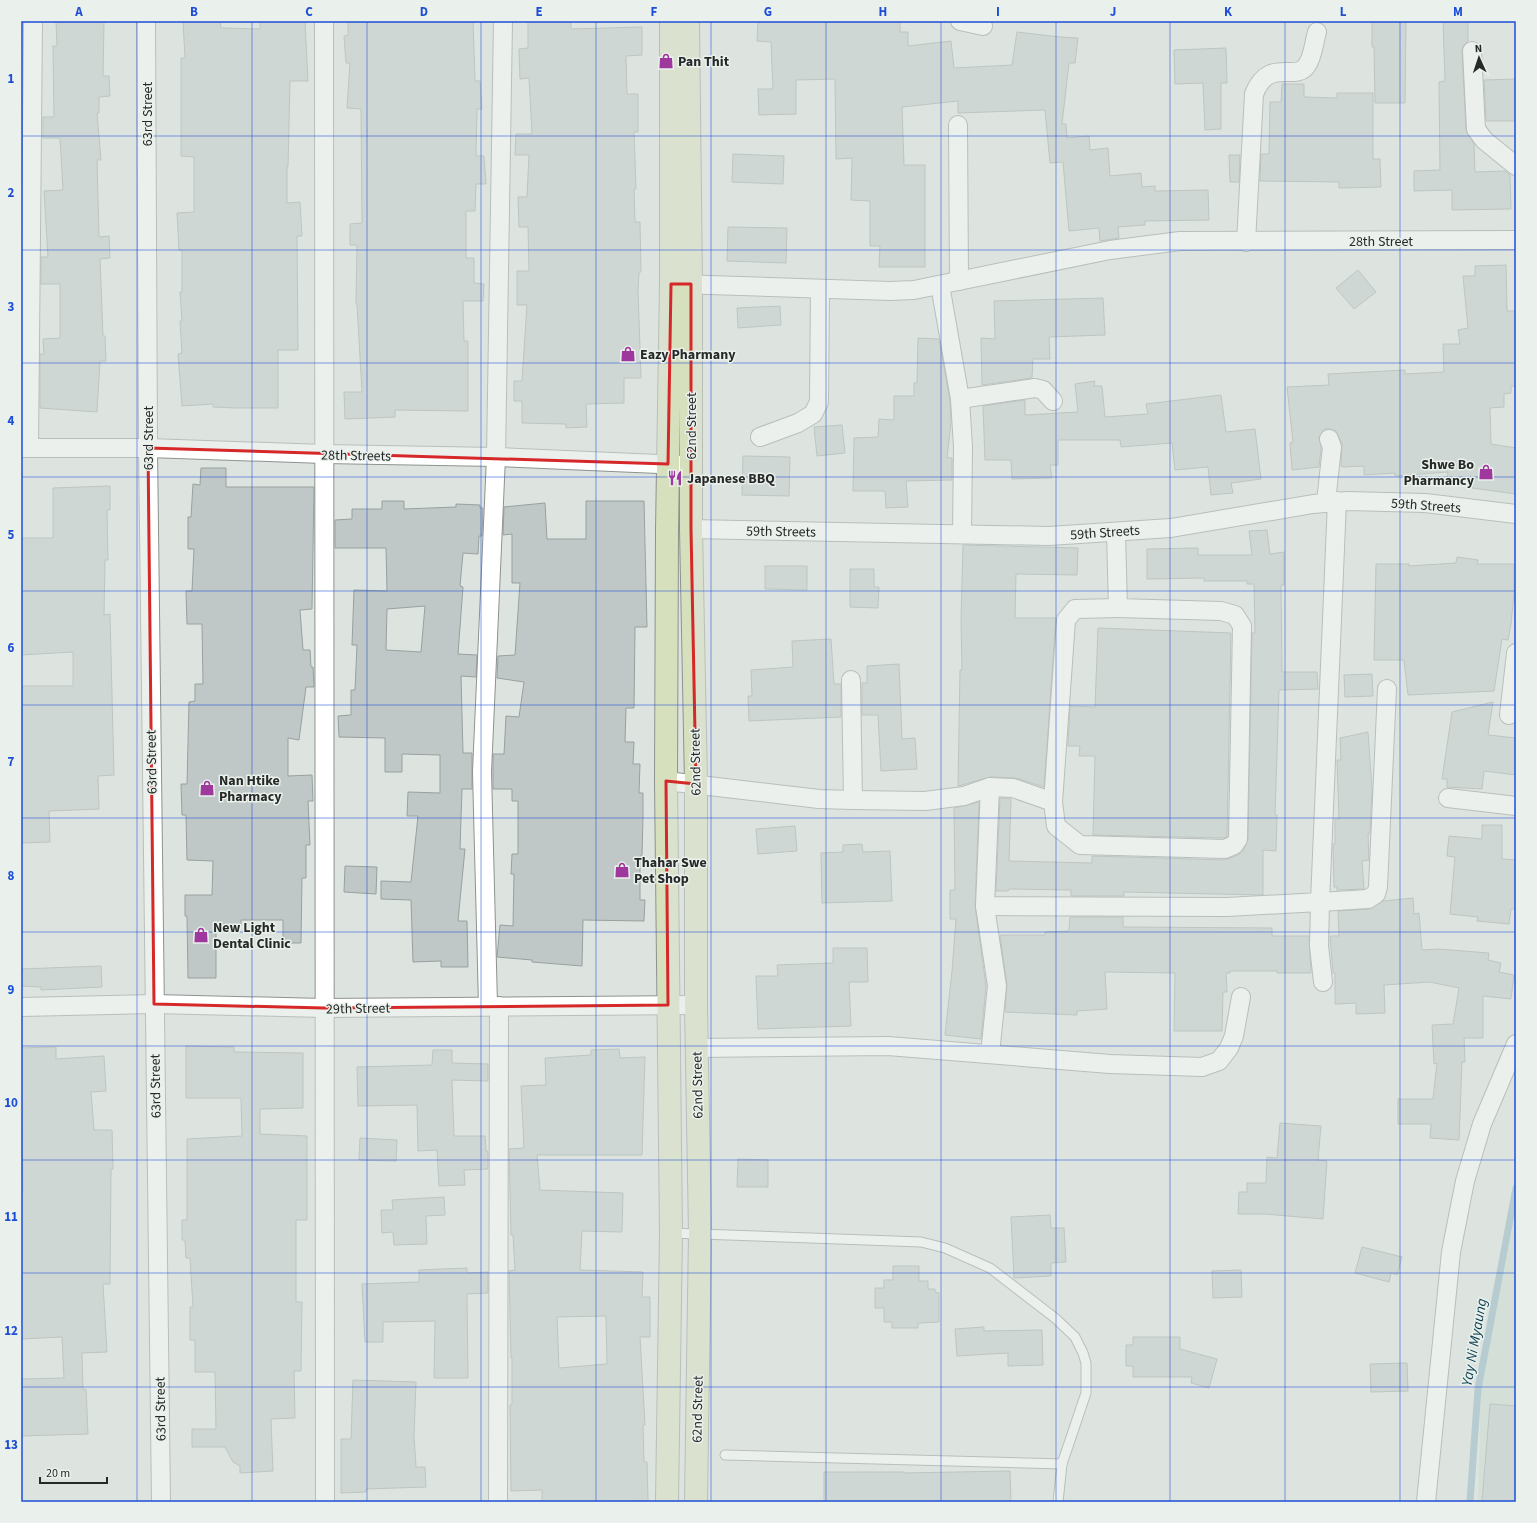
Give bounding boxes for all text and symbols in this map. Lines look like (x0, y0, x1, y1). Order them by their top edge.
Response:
text: A (74, 3, 83, 21)
text: B (190, 3, 198, 21)
text: C (305, 3, 313, 21)
text: D (420, 3, 428, 21)
text: E (535, 3, 543, 21)
text: F (651, 3, 658, 21)
text: G (764, 3, 772, 21)
text: H (879, 3, 887, 21)
text: I (996, 3, 1000, 21)
text: J (1110, 3, 1116, 21)
text: K (1224, 3, 1233, 21)
text: L (1340, 3, 1347, 21)
text: M (1453, 3, 1463, 21)
north arrow (1459, 38, 1499, 78)
text: N (1474, 41, 1483, 56)
shop icon: Pan Thit (657, 52, 675, 70)
place label: Pan Thit (678, 52, 730, 72)
text: 1 (8, 70, 15, 88)
street label: 63rd Street (138, 82, 158, 146)
text: 2 (8, 184, 15, 202)
street label: 28th Street (1349, 232, 1413, 252)
text: 3 (8, 298, 15, 316)
shop icon: Eazy Pharmany (619, 345, 637, 363)
place label: Eazy Pharmany (640, 345, 736, 365)
street label: 62nd Street (682, 392, 702, 460)
street label: 63rd Street (139, 406, 159, 470)
text: 4 (8, 412, 15, 430)
street label: 28th Streets (321, 445, 391, 467)
place label: Shwe Bo Pharmancy (1403, 455, 1475, 491)
shop icon: Shwe Bo Pharmancy (1477, 463, 1495, 481)
restaurant icon: Japanese BBQ (666, 469, 684, 487)
place label: Japanese BBQ (687, 469, 775, 489)
street label: 59th Streets (1390, 494, 1462, 518)
street label: 59th Streets (746, 521, 816, 543)
street label: 59th Streets (1070, 521, 1141, 545)
text: 5 (8, 526, 15, 544)
text: 6 (8, 639, 15, 657)
street label: 62nd Street (685, 728, 707, 796)
street label: 63rd Street (141, 729, 163, 794)
text: 7 (8, 753, 15, 771)
place label: Nan Htike Pharmacy (219, 771, 282, 807)
shop icon: Nan Htike Pharmacy (198, 779, 216, 797)
place label: Thahar Swe Pet Shop (634, 853, 707, 889)
shop icon: Thahar Swe Pet Shop (613, 861, 631, 879)
text: 8 (8, 867, 15, 885)
place label: New Light Dental Clinic (213, 918, 291, 954)
shop icon: New Light Dental Clinic (192, 926, 210, 944)
text: 9 (8, 981, 15, 999)
street label: 29th Street (326, 998, 391, 1020)
street label: 62nd Street (687, 1051, 709, 1119)
street label: 63rd Street (145, 1053, 167, 1118)
text: 10 (4, 1094, 18, 1112)
text: 11 (4, 1208, 18, 1226)
water label: Yay Ni Myaung (1456, 1296, 1493, 1388)
text: 12 (4, 1322, 18, 1340)
street label: 62nd Street (687, 1375, 709, 1443)
street label: 63rd Street (150, 1376, 172, 1441)
text: 13 (4, 1436, 18, 1454)
scale bar (40, 1459, 107, 1485)
text: 20 m (46, 1465, 70, 1482)

